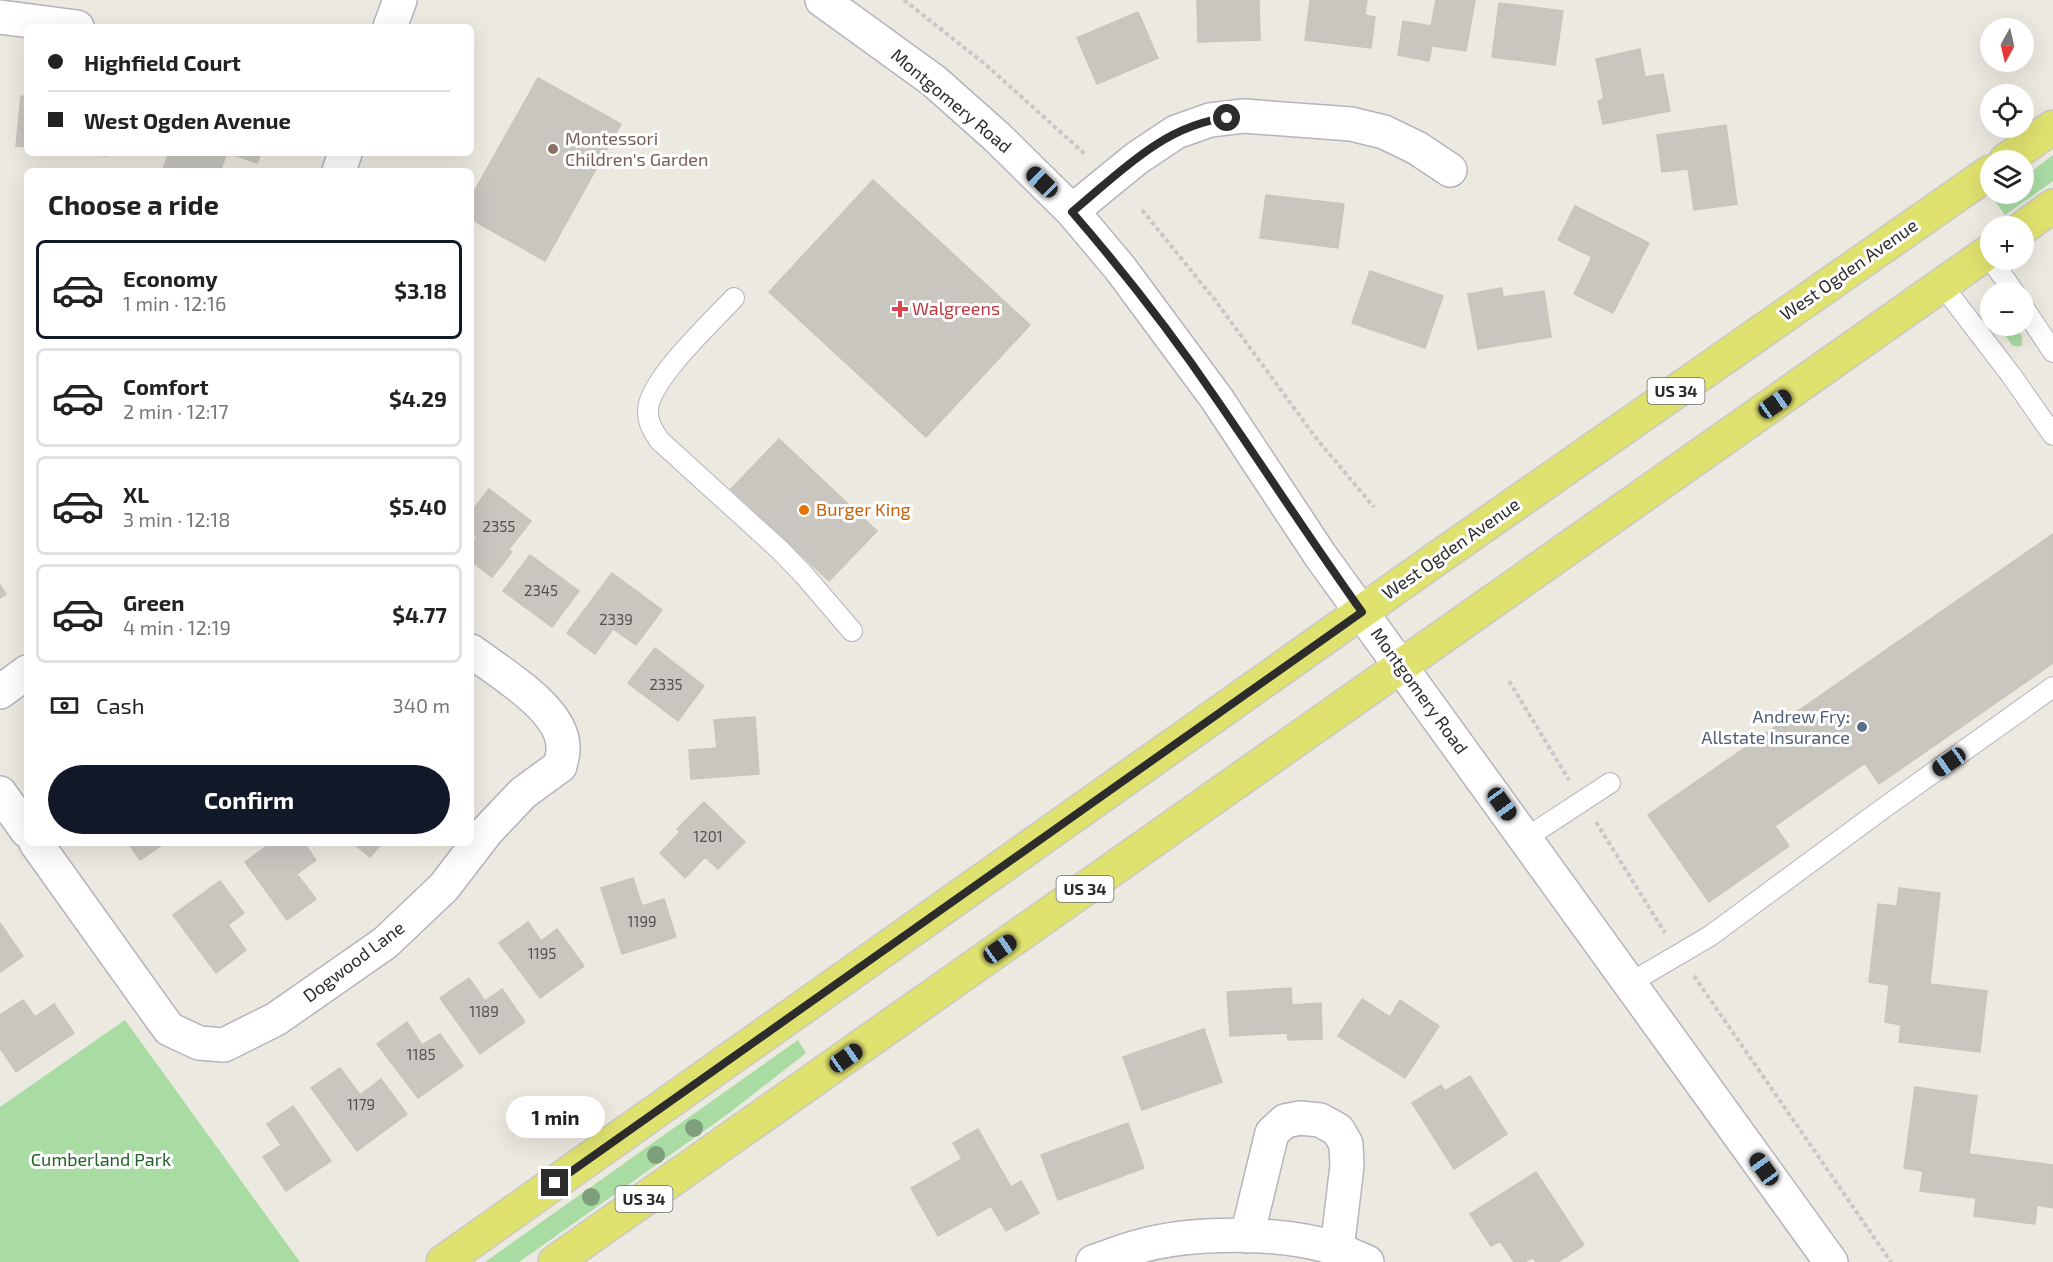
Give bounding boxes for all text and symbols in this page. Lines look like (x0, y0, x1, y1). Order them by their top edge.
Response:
north arrow (1980, 18, 2034, 72)
map controls (1980, 18, 2034, 336)
street label: Montgomery Road (887, 43, 1016, 157)
text: Highfield Court (84, 49, 241, 75)
button: locate (1980, 84, 2034, 138)
route start (1213, 104, 1240, 131)
text: West Ogden Avenue (84, 107, 291, 133)
place label: Montessori Children's Garden (565, 127, 708, 170)
marker: Montessori Children's Garden (546, 142, 560, 156)
button: layers (1980, 150, 2034, 204)
car (1023, 163, 1061, 201)
text: Choose a ride (48, 188, 219, 220)
street label: West Ogden Avenue (1775, 213, 1921, 325)
button: + (1980, 216, 2034, 270)
icon: car (51, 263, 105, 317)
text: Economy (123, 265, 218, 291)
text: $3.18 (394, 277, 447, 303)
button: − (1980, 282, 2034, 336)
text: 1 min · 12:16 (123, 291, 226, 315)
place label: Walgreens (912, 297, 1000, 319)
marker: Walgreens (893, 302, 907, 316)
icon: car (51, 371, 105, 425)
text: Comfort (123, 373, 208, 399)
road number: US 34 (1648, 378, 1704, 404)
text: $4.29 (389, 385, 447, 411)
car (1755, 386, 1795, 422)
text: 2 min · 12:17 (123, 399, 229, 423)
icon: car (51, 479, 105, 533)
text: XL (123, 481, 149, 507)
street label: West Ogden Avenue (1377, 492, 1523, 604)
text: $5.40 (389, 493, 447, 519)
place label: Burger King (816, 498, 911, 520)
marker: Burger King (797, 503, 811, 517)
text: 3 min · 12:18 (123, 507, 230, 531)
house number: 2355 (483, 517, 515, 535)
house number: 2345 (524, 581, 558, 599)
icon: car (51, 587, 105, 641)
text: Green (123, 589, 185, 615)
text: $4.77 (392, 601, 447, 627)
house number: 2339 (599, 610, 633, 628)
text: 4 min · 12:19 (123, 615, 231, 639)
street label: Montgomery Road (1367, 623, 1473, 758)
house number: 2335 (649, 675, 683, 693)
icon: cash (48, 689, 81, 722)
text: Cash (96, 692, 145, 718)
text: 340 m (393, 693, 450, 717)
place label: Andrew Fry: Allstate Insurance (1701, 705, 1850, 748)
marker: Andrew Fry: Allstate Insurance (1855, 720, 1869, 734)
car (1929, 744, 1969, 780)
button: Confirm (48, 765, 450, 834)
car (1484, 784, 1520, 824)
house number: 1201 (693, 827, 723, 845)
road number: US 34 (1056, 876, 1114, 902)
house number: 1199 (627, 912, 657, 930)
street label: Dogwood Lane (298, 916, 408, 1006)
car (980, 931, 1020, 967)
house number: 1195 (528, 944, 556, 962)
house number: 1189 (469, 1002, 499, 1020)
car (826, 1040, 866, 1076)
house number: 1185 (406, 1045, 436, 1063)
house number: 1179 (347, 1095, 375, 1113)
callout: 1 min (506, 1096, 604, 1138)
text: 1 min (531, 1105, 580, 1129)
park label: Cumberland Park (31, 1148, 171, 1170)
car (1746, 1149, 1782, 1189)
route end (541, 1169, 568, 1196)
road number: US 34 (616, 1186, 672, 1212)

